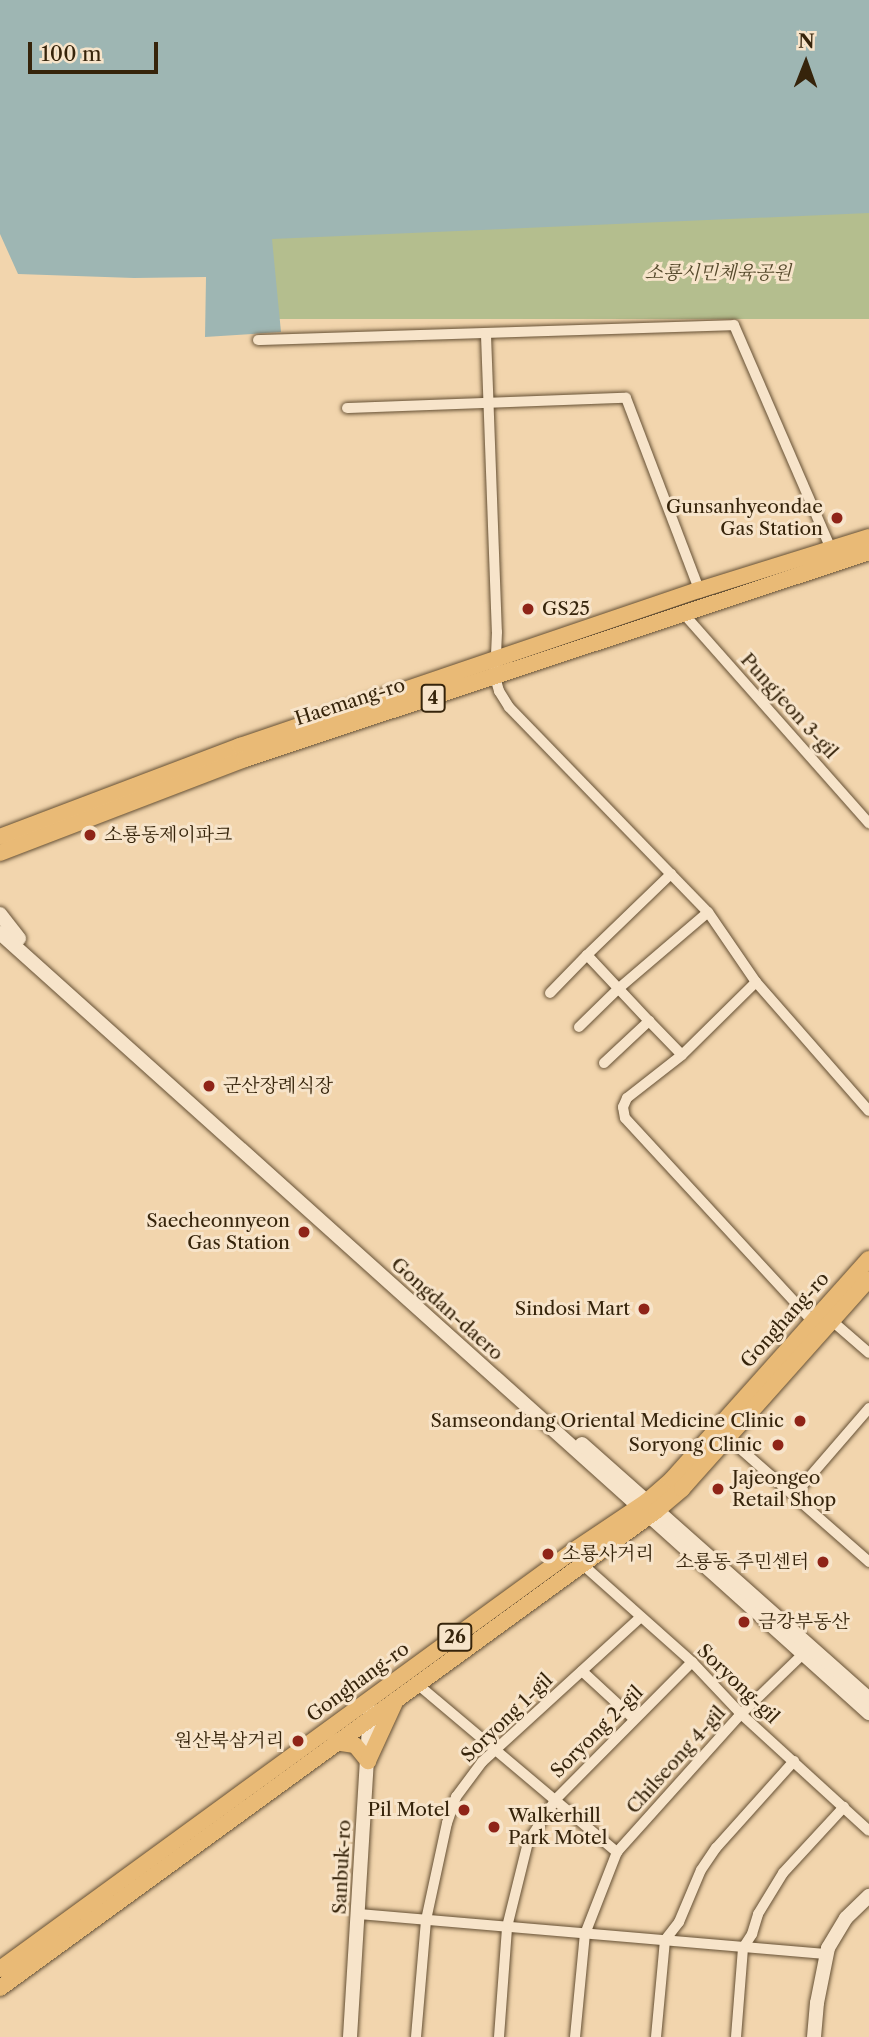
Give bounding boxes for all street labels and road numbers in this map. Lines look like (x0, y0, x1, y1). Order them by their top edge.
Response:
street label: Pungjeon 3-gil (736, 649, 842, 763)
street label: Haemang-ro (292, 673, 408, 731)
road number: 4 (419, 684, 447, 712)
street label: Gongdan-daero (386, 1253, 508, 1365)
street label: Gonghang-ro (736, 1267, 834, 1373)
road number: 26 (436, 1622, 474, 1652)
street label: Gonghang-ro (302, 1637, 414, 1727)
street label: Soryong-gil (692, 1639, 784, 1729)
street label: Soryong 1-gil (457, 1669, 557, 1767)
street label: Soryong 2-gil (546, 1681, 648, 1783)
street label: Chilseong 4-gil (622, 1702, 730, 1818)
street label: Sanbuk-ro (328, 1819, 356, 1915)

